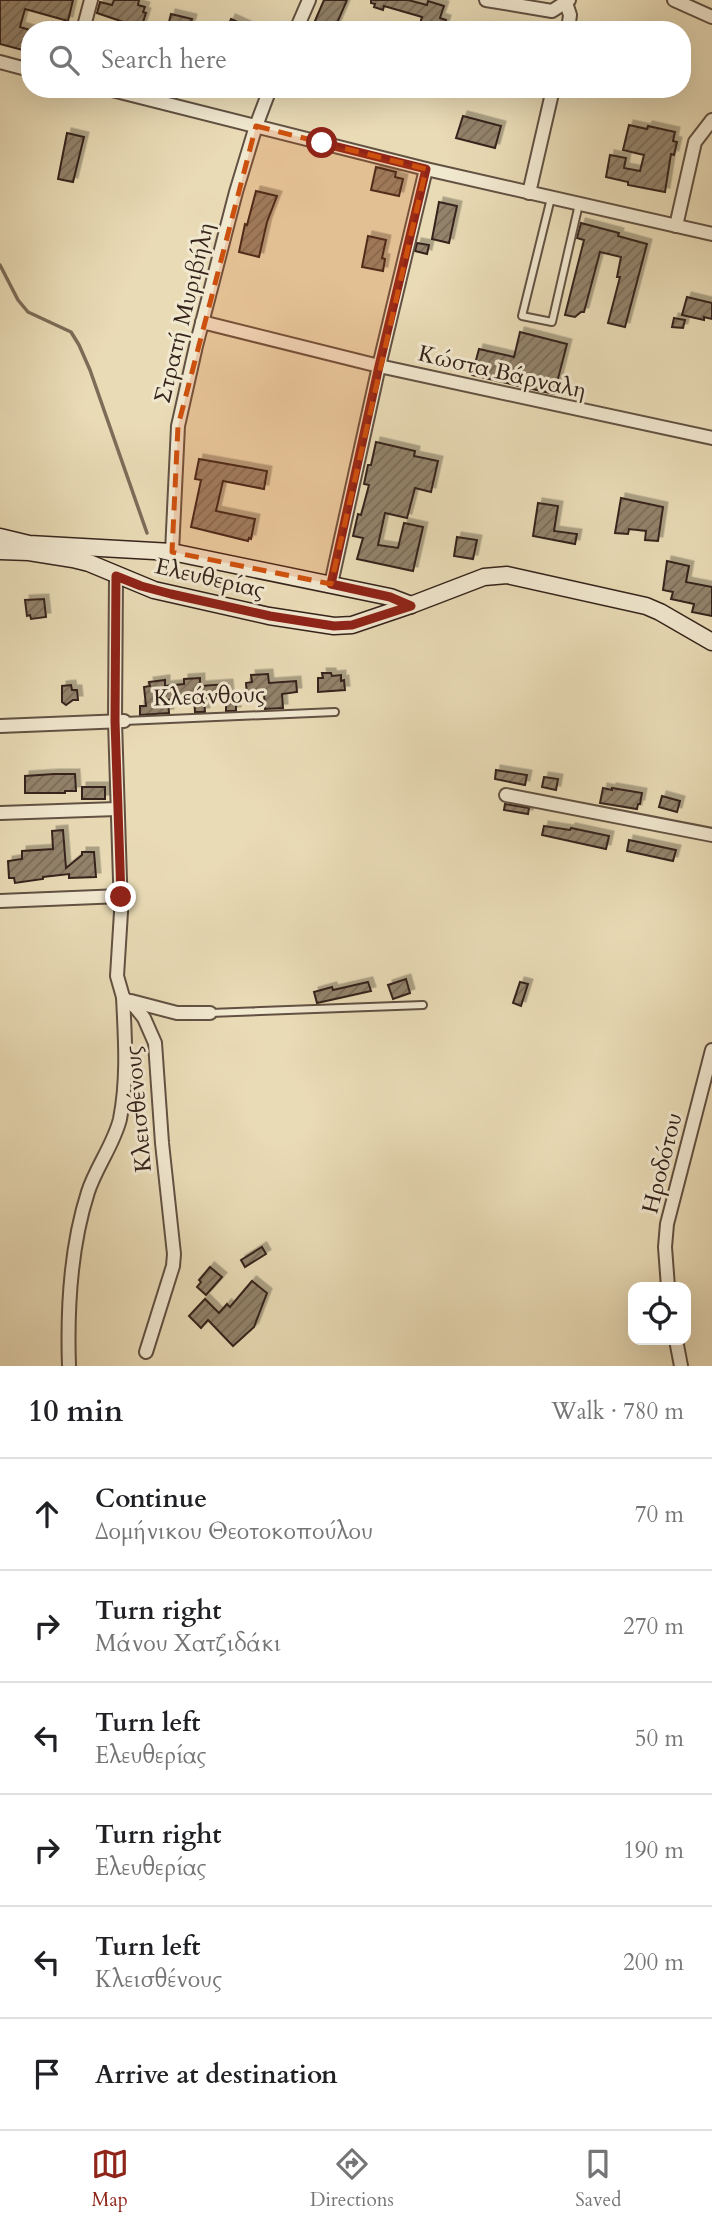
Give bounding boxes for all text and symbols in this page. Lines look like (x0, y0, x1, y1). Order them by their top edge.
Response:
search box (21, 21, 691, 98)
icon: search (45, 41, 83, 79)
text: Search here (101, 42, 227, 77)
route start (306, 127, 337, 158)
street label: Στρατή Μυριβήλη (147, 220, 221, 406)
street label: Κώστα Βάρναλη (415, 338, 589, 406)
street label: Ελευθερίας (152, 550, 268, 606)
street label: Κλεάνθους (153, 679, 265, 713)
route end (105, 881, 136, 912)
street label: Κλεισθένους (117, 1044, 159, 1174)
street label: Ηροδότου (635, 1109, 689, 1217)
map controls (628, 1282, 691, 1345)
button: locate (628, 1282, 691, 1345)
text: 10 min (28, 1391, 123, 1432)
text: Walk · 780 m (551, 1396, 684, 1427)
text: Continue (95, 1481, 207, 1516)
icon: ahead (28, 1495, 66, 1533)
text: 70 m (635, 1499, 684, 1530)
text: Δομήνικου Θεοτοκοπούλου (95, 1516, 373, 1547)
text: Turn right (95, 1593, 222, 1628)
icon: right (28, 1607, 66, 1645)
text: 270 m (623, 1611, 684, 1642)
text: Μάνου Χατζιδάκι (95, 1628, 281, 1659)
text: Turn left (95, 1705, 200, 1740)
icon: left (28, 1719, 66, 1757)
text: 50 m (635, 1723, 684, 1754)
text: Ελευθερίας (95, 1740, 206, 1771)
text: Turn right (95, 1817, 222, 1852)
icon: right (28, 1831, 66, 1869)
text: 190 m (623, 1835, 684, 1866)
text: Ελευθερίας (95, 1852, 206, 1883)
text: Turn left (95, 1929, 200, 1964)
icon: left (28, 1943, 66, 1981)
text: 200 m (623, 1947, 684, 1978)
text: Κλεισθένους (95, 1964, 222, 1995)
icon: arrive (28, 2055, 66, 2093)
text: Arrive at destination (95, 2057, 338, 2092)
tab: Map (91, 2145, 129, 2213)
tab: Directions (310, 2145, 394, 2213)
tab: Saved (575, 2145, 621, 2213)

